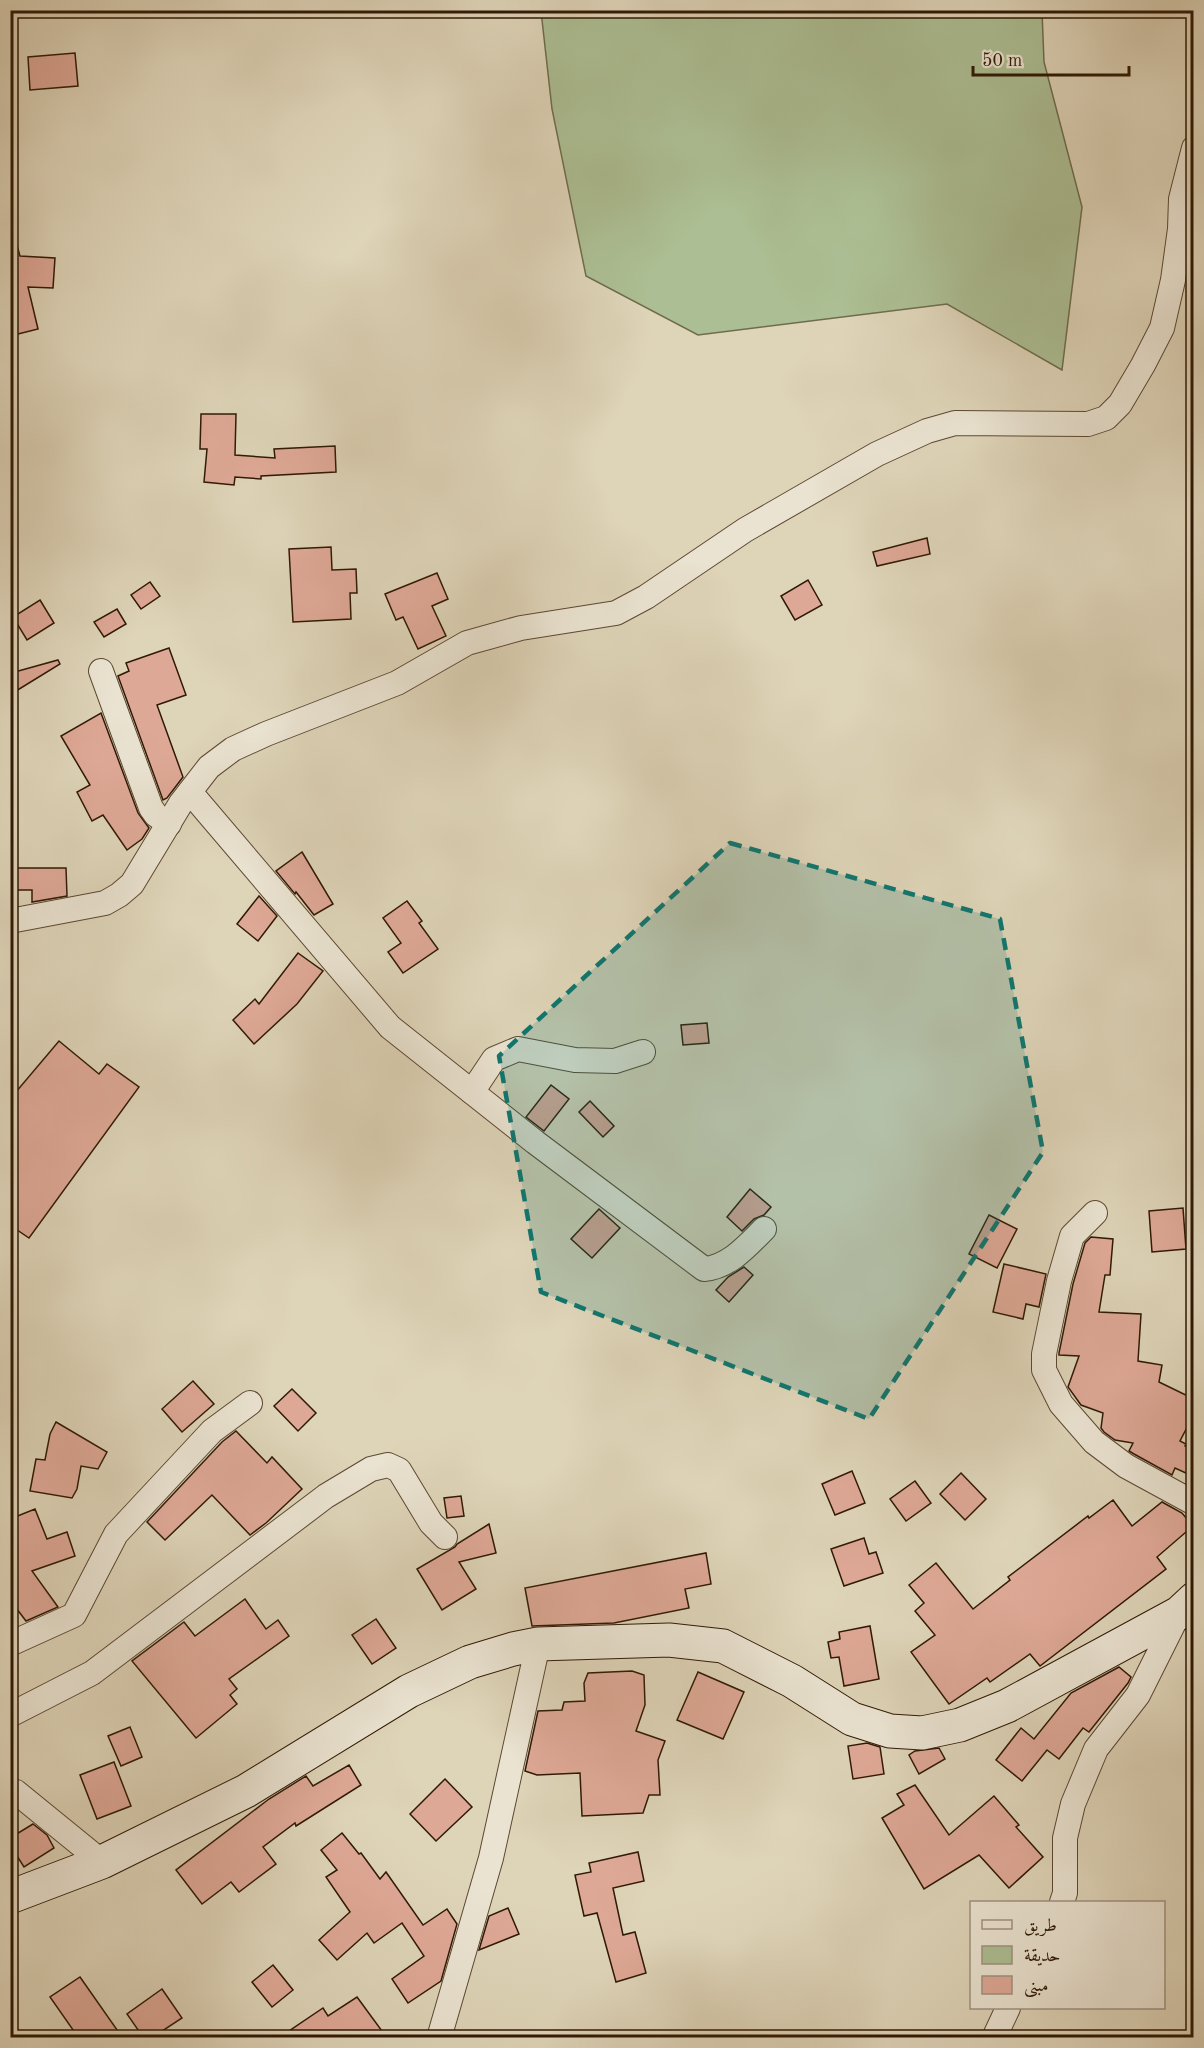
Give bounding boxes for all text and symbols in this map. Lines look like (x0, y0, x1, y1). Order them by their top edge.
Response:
scale bar (973, 39, 1129, 77)
text: 50 m (982, 52, 1022, 70)
legend (970, 1901, 1165, 2009)
text: طريق (1024, 1917, 1057, 1937)
text: حديقة (1024, 1947, 1060, 1966)
text: مبنى (1024, 1977, 1049, 1998)

